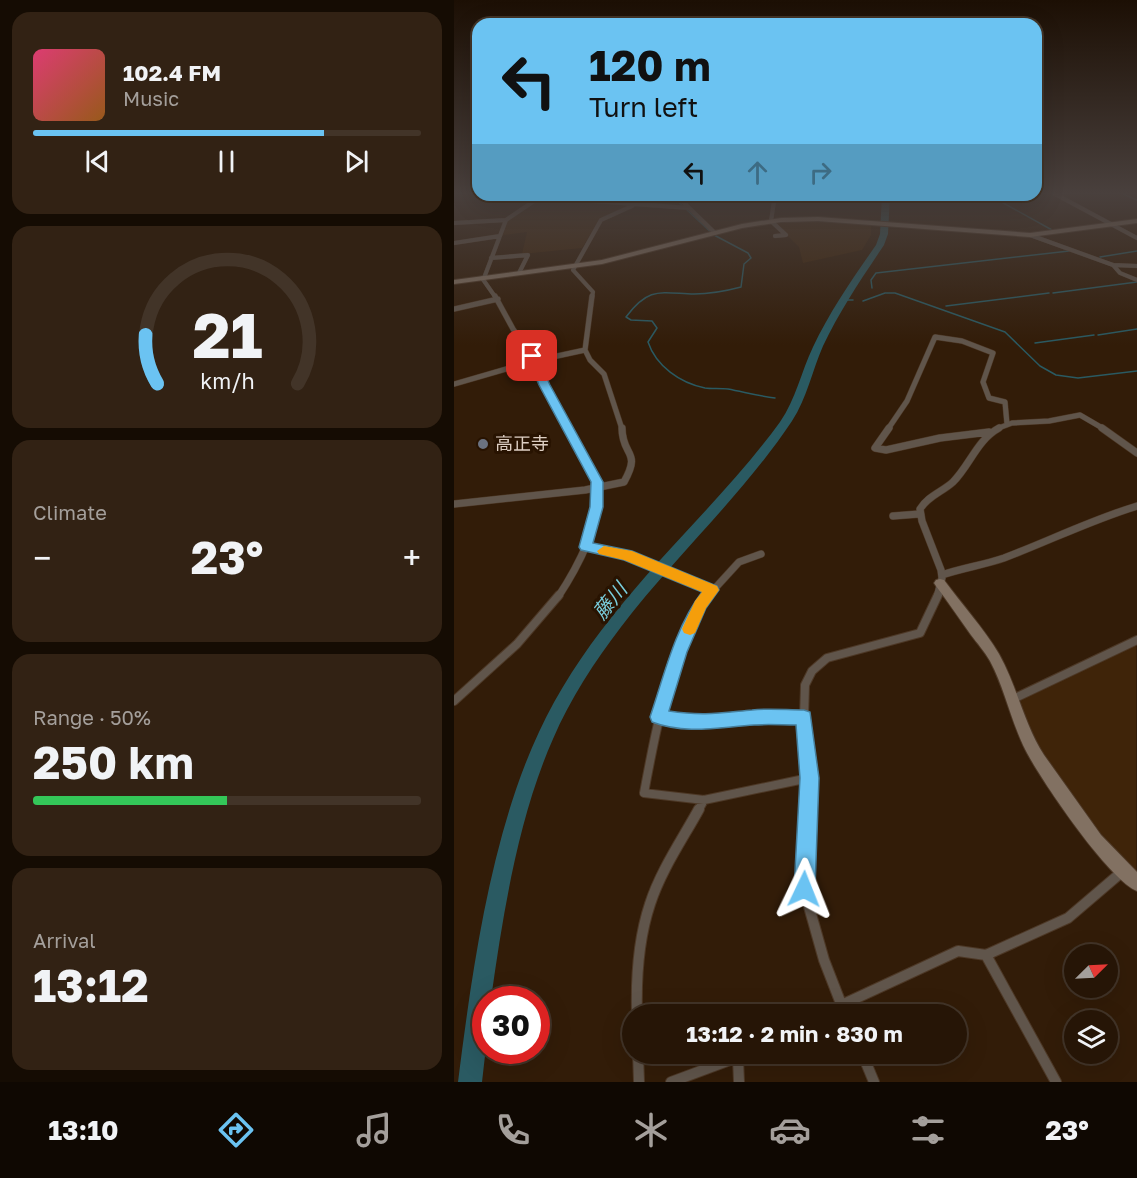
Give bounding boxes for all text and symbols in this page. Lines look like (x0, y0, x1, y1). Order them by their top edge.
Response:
text: 120 m (589, 40, 711, 90)
icon: left (490, 42, 568, 120)
text: 102.4 FM (123, 59, 221, 86)
text: Music (123, 86, 179, 110)
text: Turn left (589, 91, 698, 123)
icon: previous (81, 145, 114, 178)
icon: pause (210, 145, 243, 178)
icon: next (340, 145, 373, 178)
icon: left (678, 156, 711, 189)
icon: ahead (741, 156, 774, 189)
icon: right (804, 156, 837, 189)
text: 21 (192, 297, 262, 372)
pin (506, 330, 557, 381)
icon: arrive (515, 339, 548, 372)
text: km/h (200, 368, 254, 394)
place label: 高正寺 (495, 432, 549, 454)
marker: 高正寺 (476, 437, 490, 451)
text: Climate (33, 500, 107, 524)
text: 23° (191, 530, 263, 584)
text: − (33, 538, 51, 577)
text: + (403, 538, 421, 577)
water label: 藤川 (587, 576, 632, 623)
text: Range · 50% (33, 705, 151, 729)
text: 250 km (33, 735, 194, 789)
position arrow (772, 857, 836, 921)
text: Arrival (33, 928, 96, 952)
north arrow (1064, 944, 1118, 998)
map controls (1064, 944, 1118, 1064)
text: 13:12 (33, 958, 149, 1012)
speed limit sign: 30 (472, 986, 550, 1064)
button: layers (1064, 1010, 1118, 1064)
text: 13:12 · 2 min · 830 m (686, 1020, 903, 1047)
icon: directions (215, 1109, 257, 1151)
icon: music (353, 1109, 395, 1151)
icon: phone (492, 1109, 534, 1151)
icon: climate (630, 1109, 672, 1151)
icon: car (769, 1109, 811, 1151)
icon: filters (907, 1109, 949, 1151)
text: 13:10 (48, 1114, 119, 1146)
text: 23° (1045, 1114, 1089, 1146)

